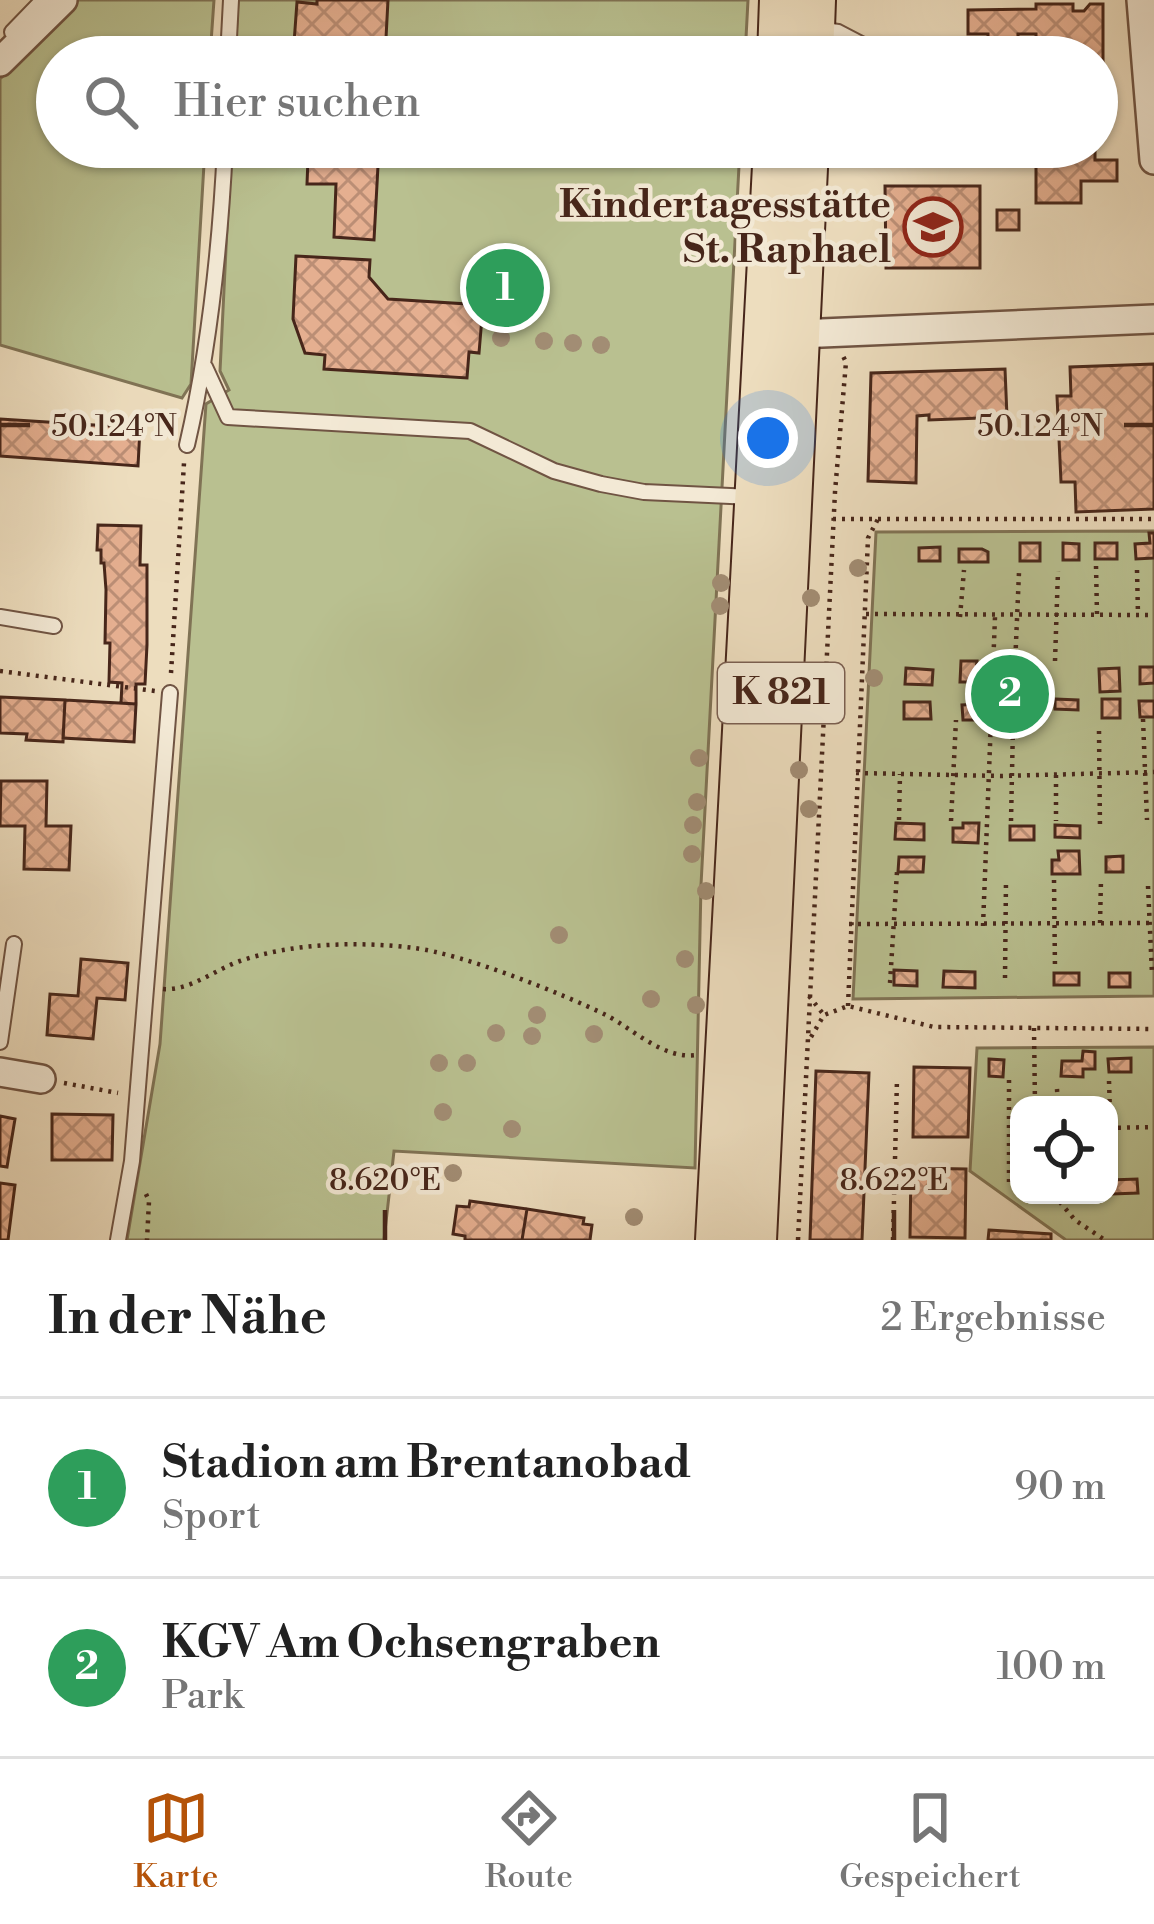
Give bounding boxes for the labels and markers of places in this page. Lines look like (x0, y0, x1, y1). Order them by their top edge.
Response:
place label: Kindertagesstätte St. Raphael (559, 181, 891, 275)
school or university icon: Kindertagesstätte St. Raphael (902, 196, 964, 258)
pin: 1 (466, 243, 544, 333)
pin: 2 (971, 649, 1049, 739)

